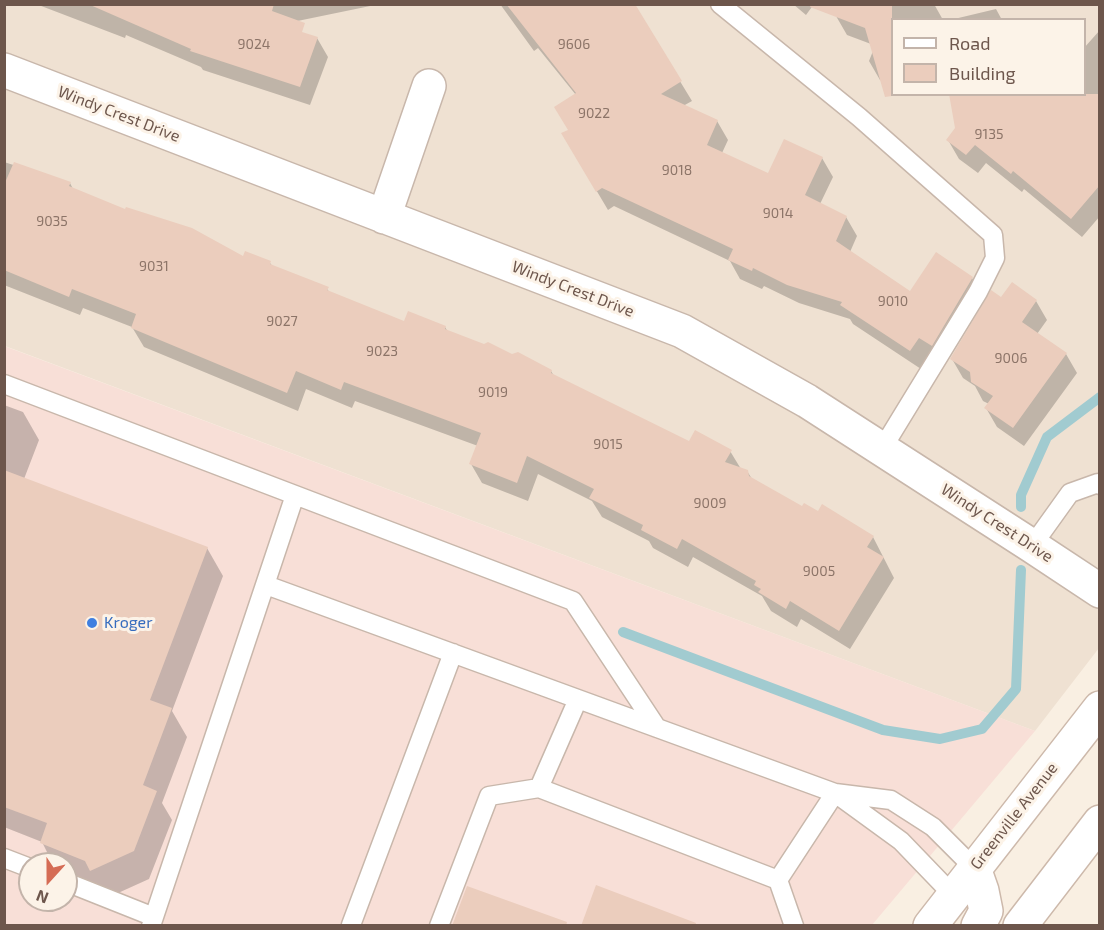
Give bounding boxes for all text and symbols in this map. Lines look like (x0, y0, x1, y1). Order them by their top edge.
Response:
legend (891, 18, 1086, 96)
text: Road (949, 32, 990, 54)
house number: 9024 (238, 36, 270, 52)
house number: 9606 (558, 36, 590, 52)
text: Building (949, 62, 1016, 84)
street label: Windy Crest Drive (55, 82, 183, 146)
house number: 9022 (578, 105, 610, 121)
house number: 9135 (975, 126, 1003, 142)
house number: 9018 (662, 162, 692, 178)
house number: 9014 (763, 205, 793, 221)
house number: 9035 (36, 213, 68, 229)
street label: Windy Crest Drive (509, 257, 637, 321)
house number: 9031 (139, 258, 169, 274)
house number: 9010 (878, 293, 908, 309)
house number: 9027 (266, 313, 298, 329)
house number: 9023 (366, 343, 398, 359)
house number: 9006 (995, 350, 1027, 366)
house number: 9019 (478, 384, 508, 400)
house number: 9015 (593, 436, 623, 452)
street label: Windy Crest Drive (938, 480, 1056, 566)
house number: 9009 (694, 495, 726, 511)
house number: 9005 (803, 563, 835, 579)
place label: Kroger (104, 613, 153, 633)
marker: Kroger (85, 616, 99, 630)
street label: Greenville Avenue (966, 759, 1062, 873)
north arrow (18, 852, 78, 912)
text: N (33, 886, 51, 908)

